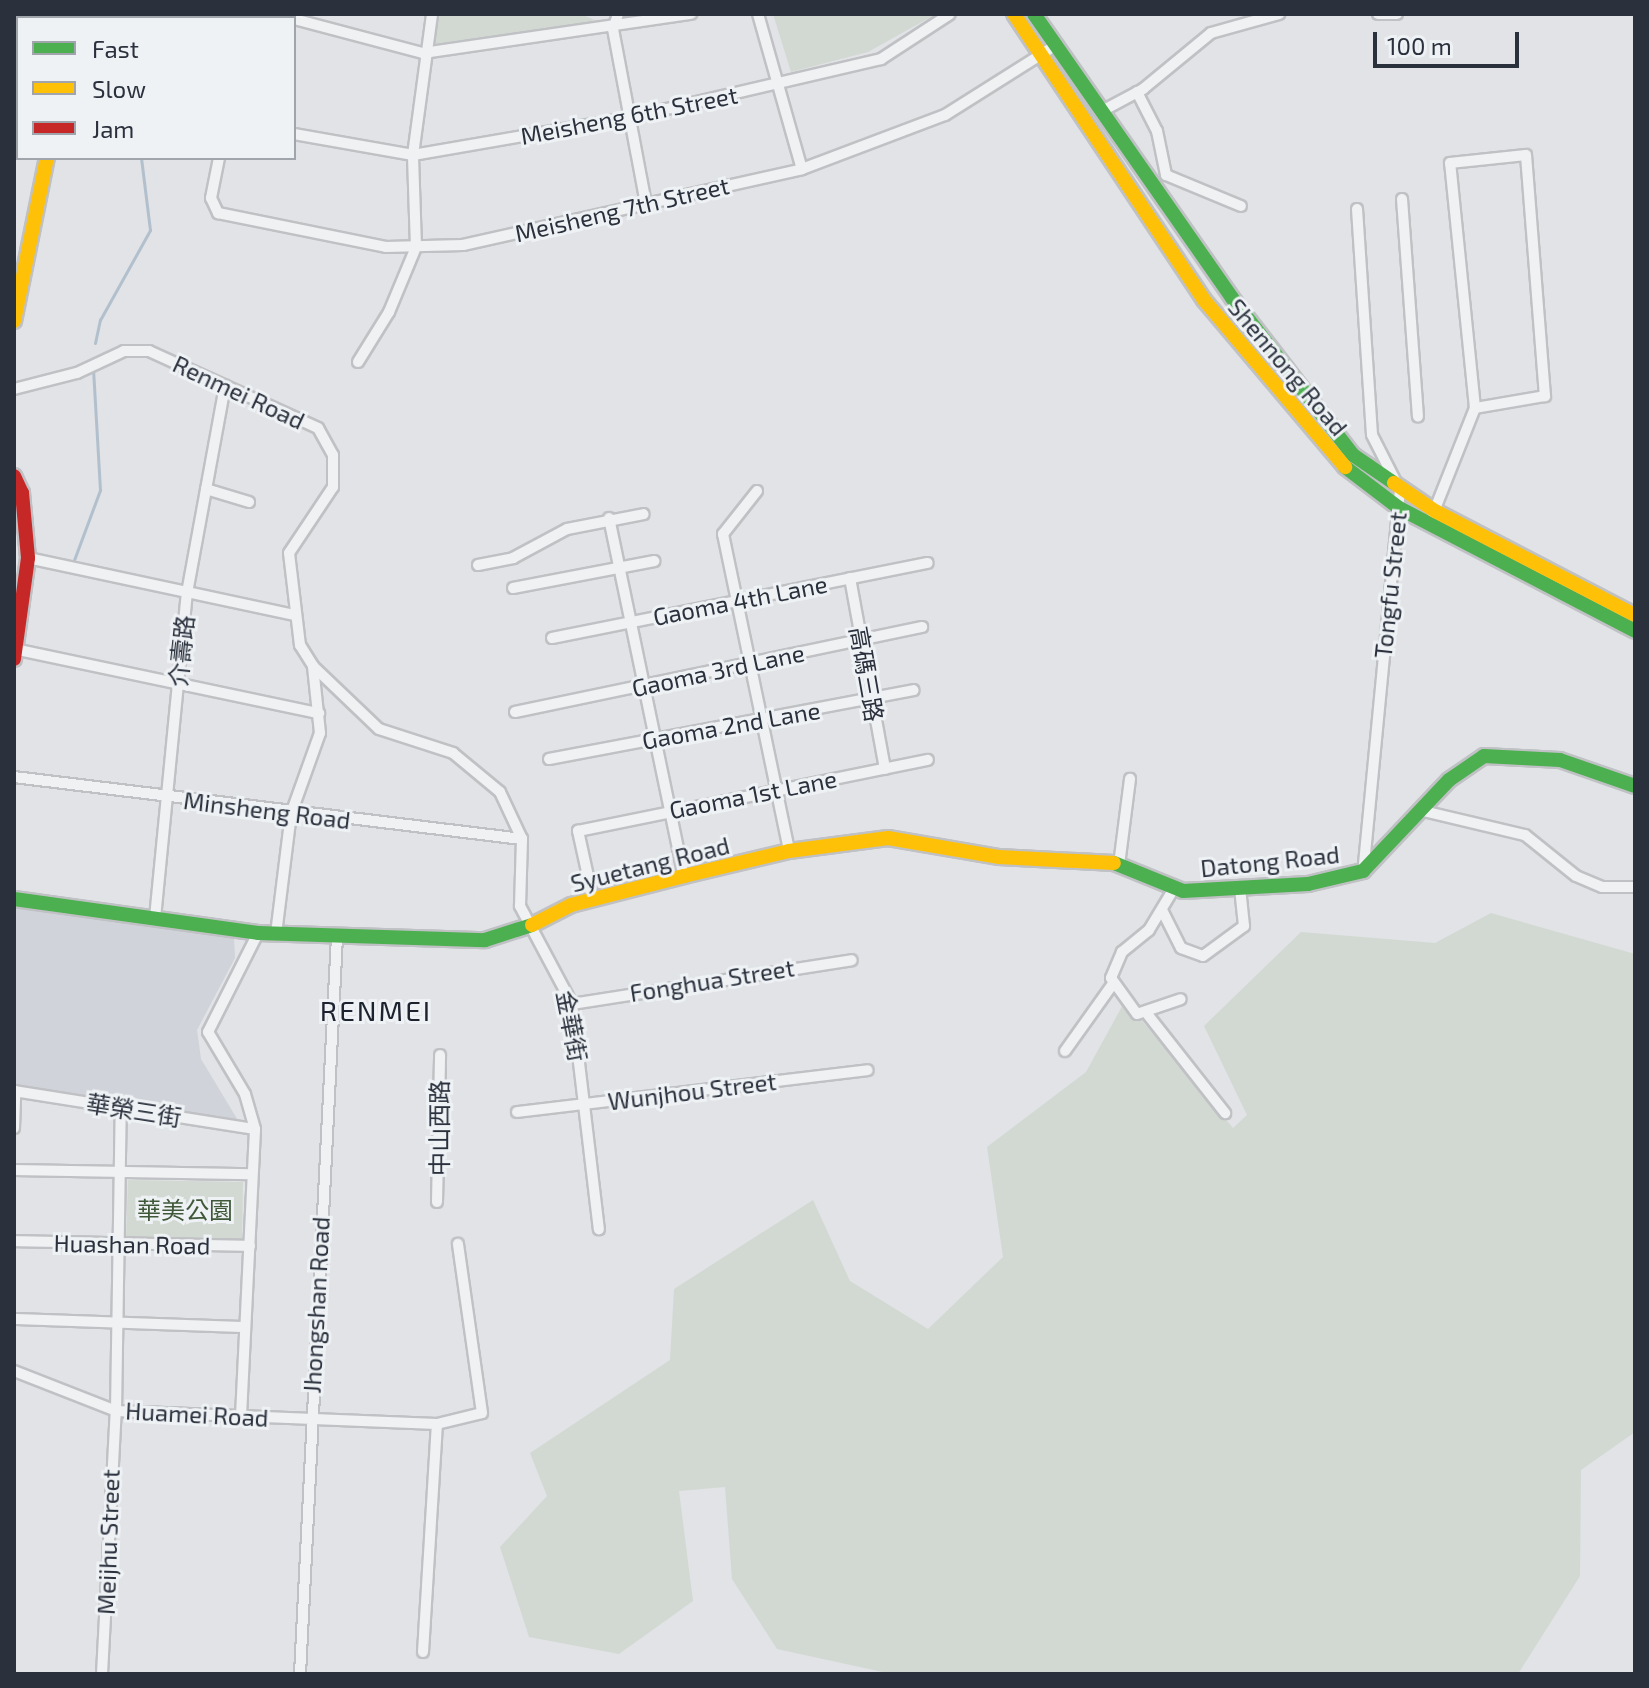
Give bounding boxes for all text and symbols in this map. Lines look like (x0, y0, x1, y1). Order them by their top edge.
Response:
legend (16, 16, 296, 160)
scale bar (1377, 16, 1523, 66)
text: 100 m (1387, 31, 1452, 60)
text: Fast (92, 34, 139, 63)
text: Slow (92, 74, 146, 103)
street label: Meisheng 6th Street (518, 80, 740, 150)
text: Jam (92, 114, 134, 143)
street label: Meisheng 7th Street (512, 170, 732, 248)
street label: Shennong Road (1222, 293, 1354, 441)
street label: Renmei Road (169, 349, 309, 435)
street label: Tongfu Street (1368, 510, 1412, 660)
street label: Gaoma 4th Lane (650, 569, 830, 631)
street label: 介壽路 (163, 614, 199, 688)
street label: 高碼三路 (844, 624, 890, 724)
street label: Gaoma 3rd Lane (629, 638, 807, 702)
street label: Gaoma 2nd Lane (640, 695, 822, 755)
street label: Gaoma 1st Lane (667, 764, 839, 824)
street label: Minsheng Road (182, 785, 352, 835)
street label: Syuetang Road (568, 830, 732, 898)
street label: Datong Road (1199, 839, 1341, 883)
street label: Fonghua Street (628, 953, 796, 1007)
street label: 金華街 (551, 988, 593, 1064)
district label: RENMEI (320, 993, 432, 1027)
street label: Wunjhou Street (606, 1066, 778, 1116)
street label: 中山西路 (425, 1080, 453, 1176)
street label: 華榮三街 (84, 1088, 184, 1132)
park label: 華美公園 (137, 1196, 233, 1224)
street label: Jhongshan Road (297, 1216, 335, 1394)
street label: Huashan Road (53, 1228, 211, 1260)
street label: Huamei Road (125, 1396, 269, 1432)
street label: Meijhu Street (91, 1469, 125, 1615)

